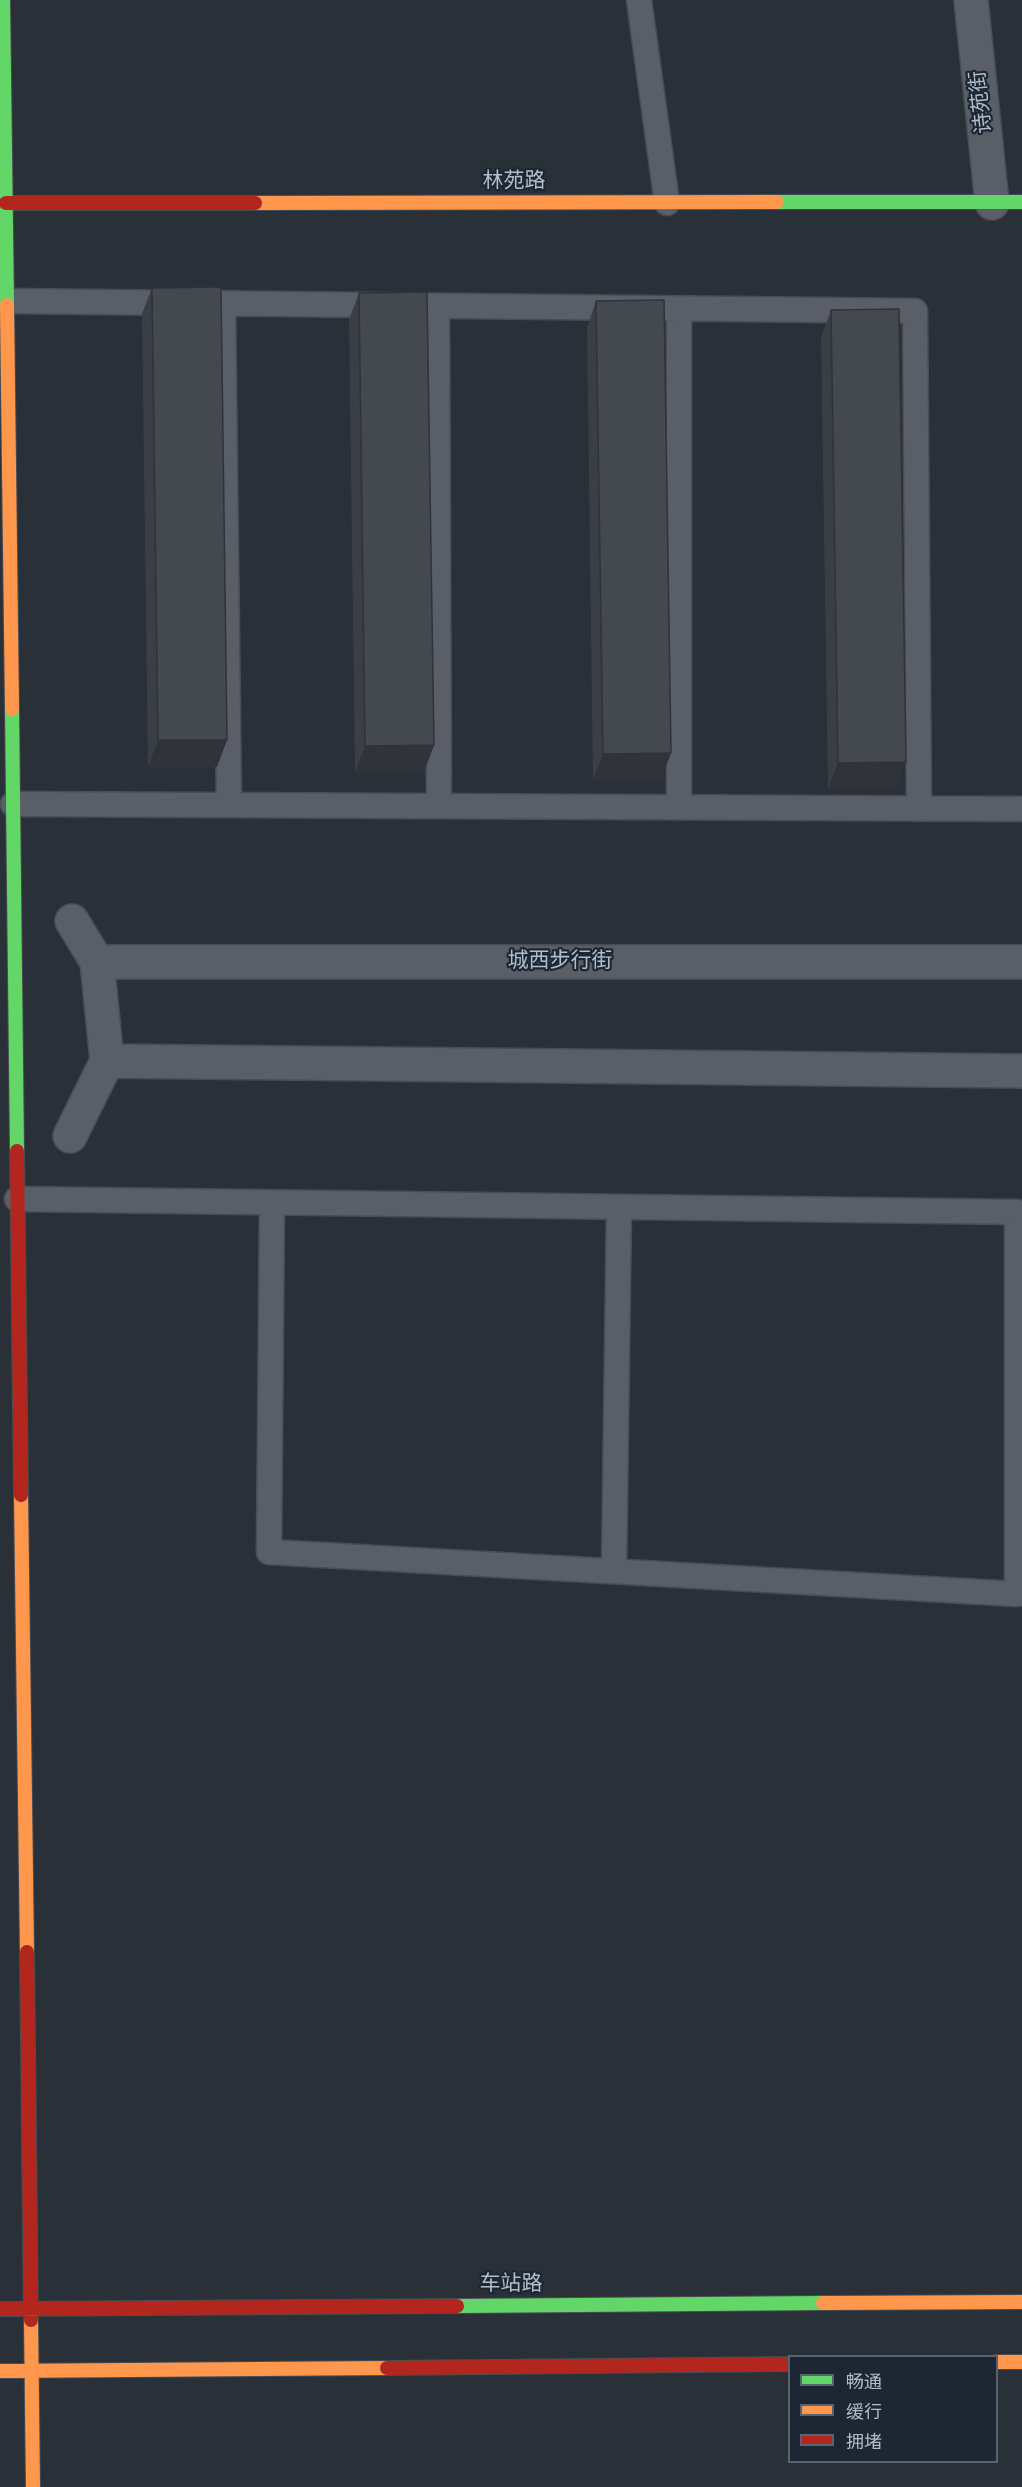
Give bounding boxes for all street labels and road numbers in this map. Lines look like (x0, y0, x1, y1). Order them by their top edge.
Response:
street label: 诗苑街 (966, 69, 998, 135)
street label: 林苑路 (483, 169, 545, 195)
street label: 城西步行街 (508, 949, 612, 975)
street label: 车站路 (480, 2272, 542, 2298)

